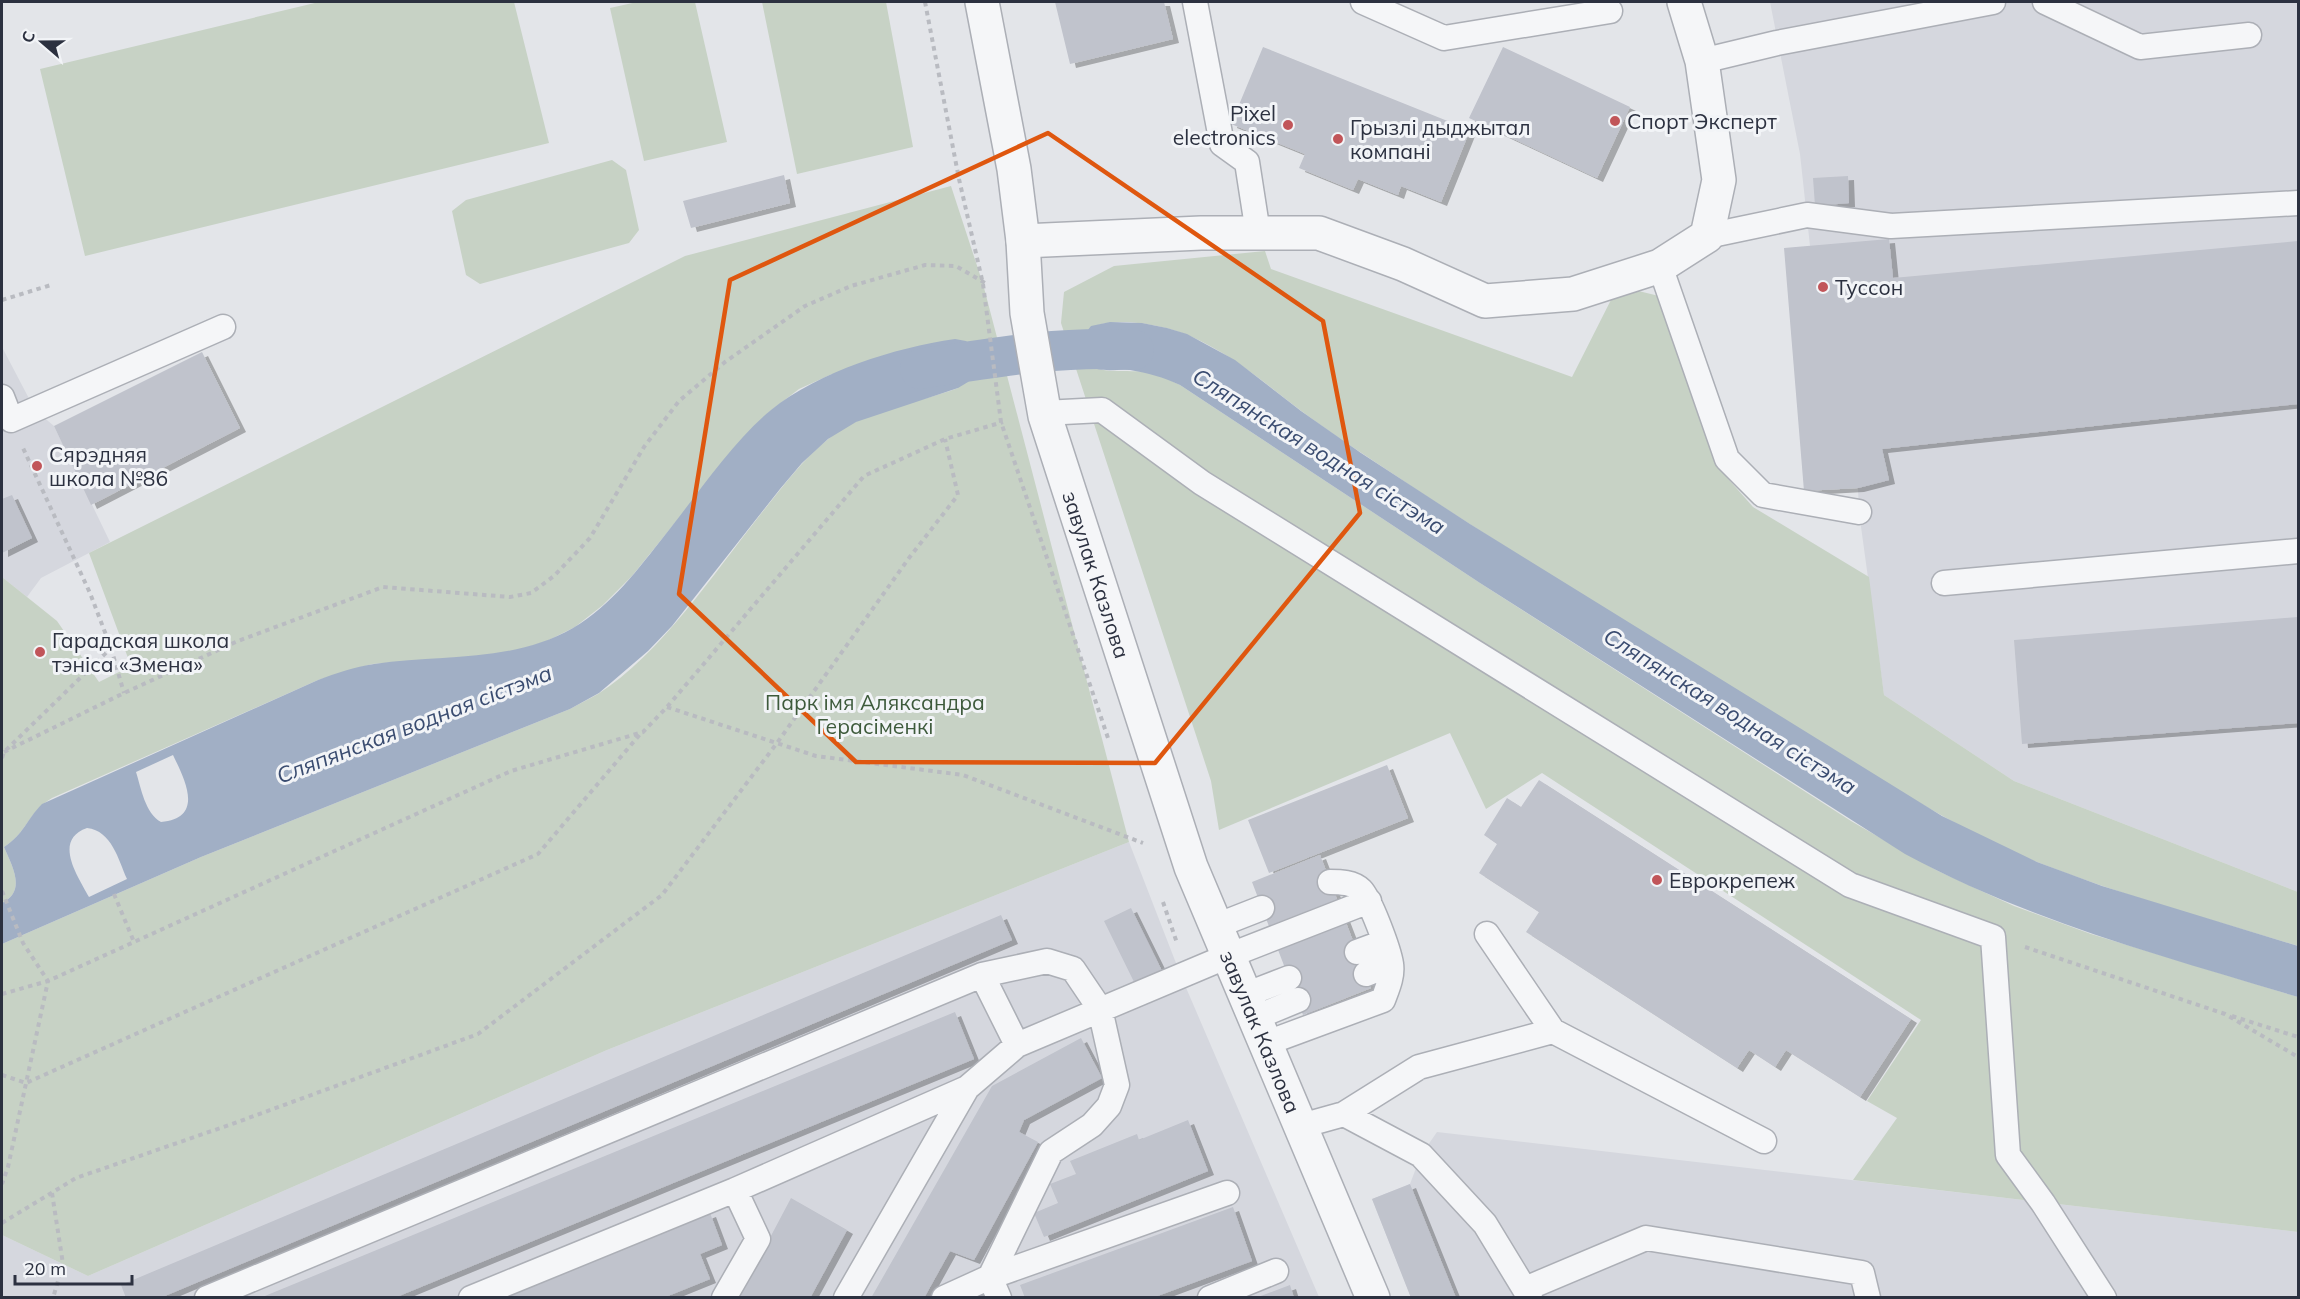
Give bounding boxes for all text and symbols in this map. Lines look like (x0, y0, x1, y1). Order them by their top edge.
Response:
north arrow (12, 12, 72, 72)
text: С (17, 28, 39, 45)
place label: Pixel electronics (1173, 100, 1276, 150)
place label: Спорт Эксперт (1627, 108, 1777, 134)
place label: Грызлі дыджытал компані (1350, 114, 1531, 164)
marker: Спорт Эксперт (1608, 114, 1622, 128)
marker: Pixel electronics (1281, 118, 1295, 132)
marker: Грызлі дыджытал компані (1331, 132, 1345, 146)
place label: Туссон (1835, 274, 1903, 300)
marker: Туссон (1816, 280, 1830, 294)
water label: Сляпянская водная сістэма (1187, 362, 1451, 540)
place label: Сярэдняя школа №86 (49, 441, 168, 491)
marker: Сярэдняя школа №86 (30, 459, 44, 473)
street label: завулак Казлова (1057, 488, 1136, 662)
water label: Сляпянская водная сістэма (1598, 622, 1862, 800)
place label: Гарадская школа тэніса «Змена» (52, 627, 229, 677)
marker: Гарадская школа тэніса «Змена» (33, 645, 47, 659)
water label: Сляпянская водная сістэма (272, 658, 556, 790)
park label: Парк імя Аляксандра Герасіменкі (765, 689, 985, 739)
place label: Еврокрепеж (1669, 867, 1795, 893)
marker: Еврокрепеж (1650, 873, 1664, 887)
street label: завулак Казлова (1215, 946, 1306, 1117)
scale bar (15, 1248, 132, 1286)
text: 20 m (24, 1257, 66, 1280)

